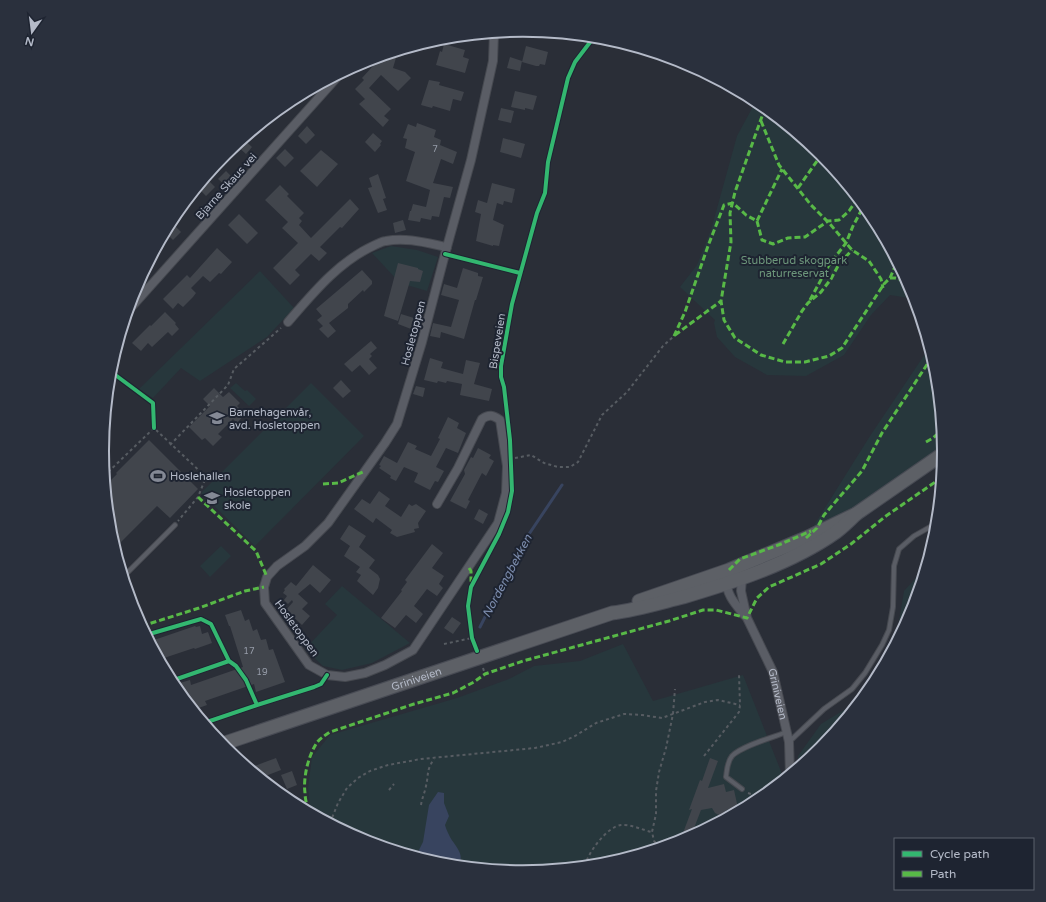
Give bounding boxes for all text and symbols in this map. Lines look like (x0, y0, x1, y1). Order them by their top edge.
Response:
north arrow (12, 12, 52, 52)
text: N (24, 34, 36, 49)
house number: 7 (432, 144, 438, 155)
street label: Bjarne Skaus vei (193, 150, 260, 222)
park label: Stubberud skogpark naturreservat (741, 254, 847, 280)
street label: Hosletoppen (399, 299, 428, 367)
street label: Bispeveien (487, 312, 508, 370)
place label: Barnehagenvår, avd. Hosletoppen (229, 406, 320, 432)
school or university icon: Barnehagenvår, avd. Hosletoppen (208, 409, 226, 427)
sports icon: Hoslehallen (149, 467, 167, 485)
place label: Hoslehallen (170, 470, 230, 483)
place label: Hosletoppen skole (224, 486, 291, 512)
school or university icon: Hosletoppen skole (203, 489, 221, 507)
water label: Nordengbekken (479, 532, 535, 620)
street label: Hosletoppen (272, 597, 321, 659)
house number: 17 (243, 646, 255, 657)
street label: Griniveien (390, 665, 443, 694)
house number: 19 (256, 667, 268, 678)
street label: Griniveien (765, 667, 790, 721)
legend (894, 838, 1034, 890)
text: Cycle path (930, 847, 989, 861)
text: Path (930, 867, 956, 881)

